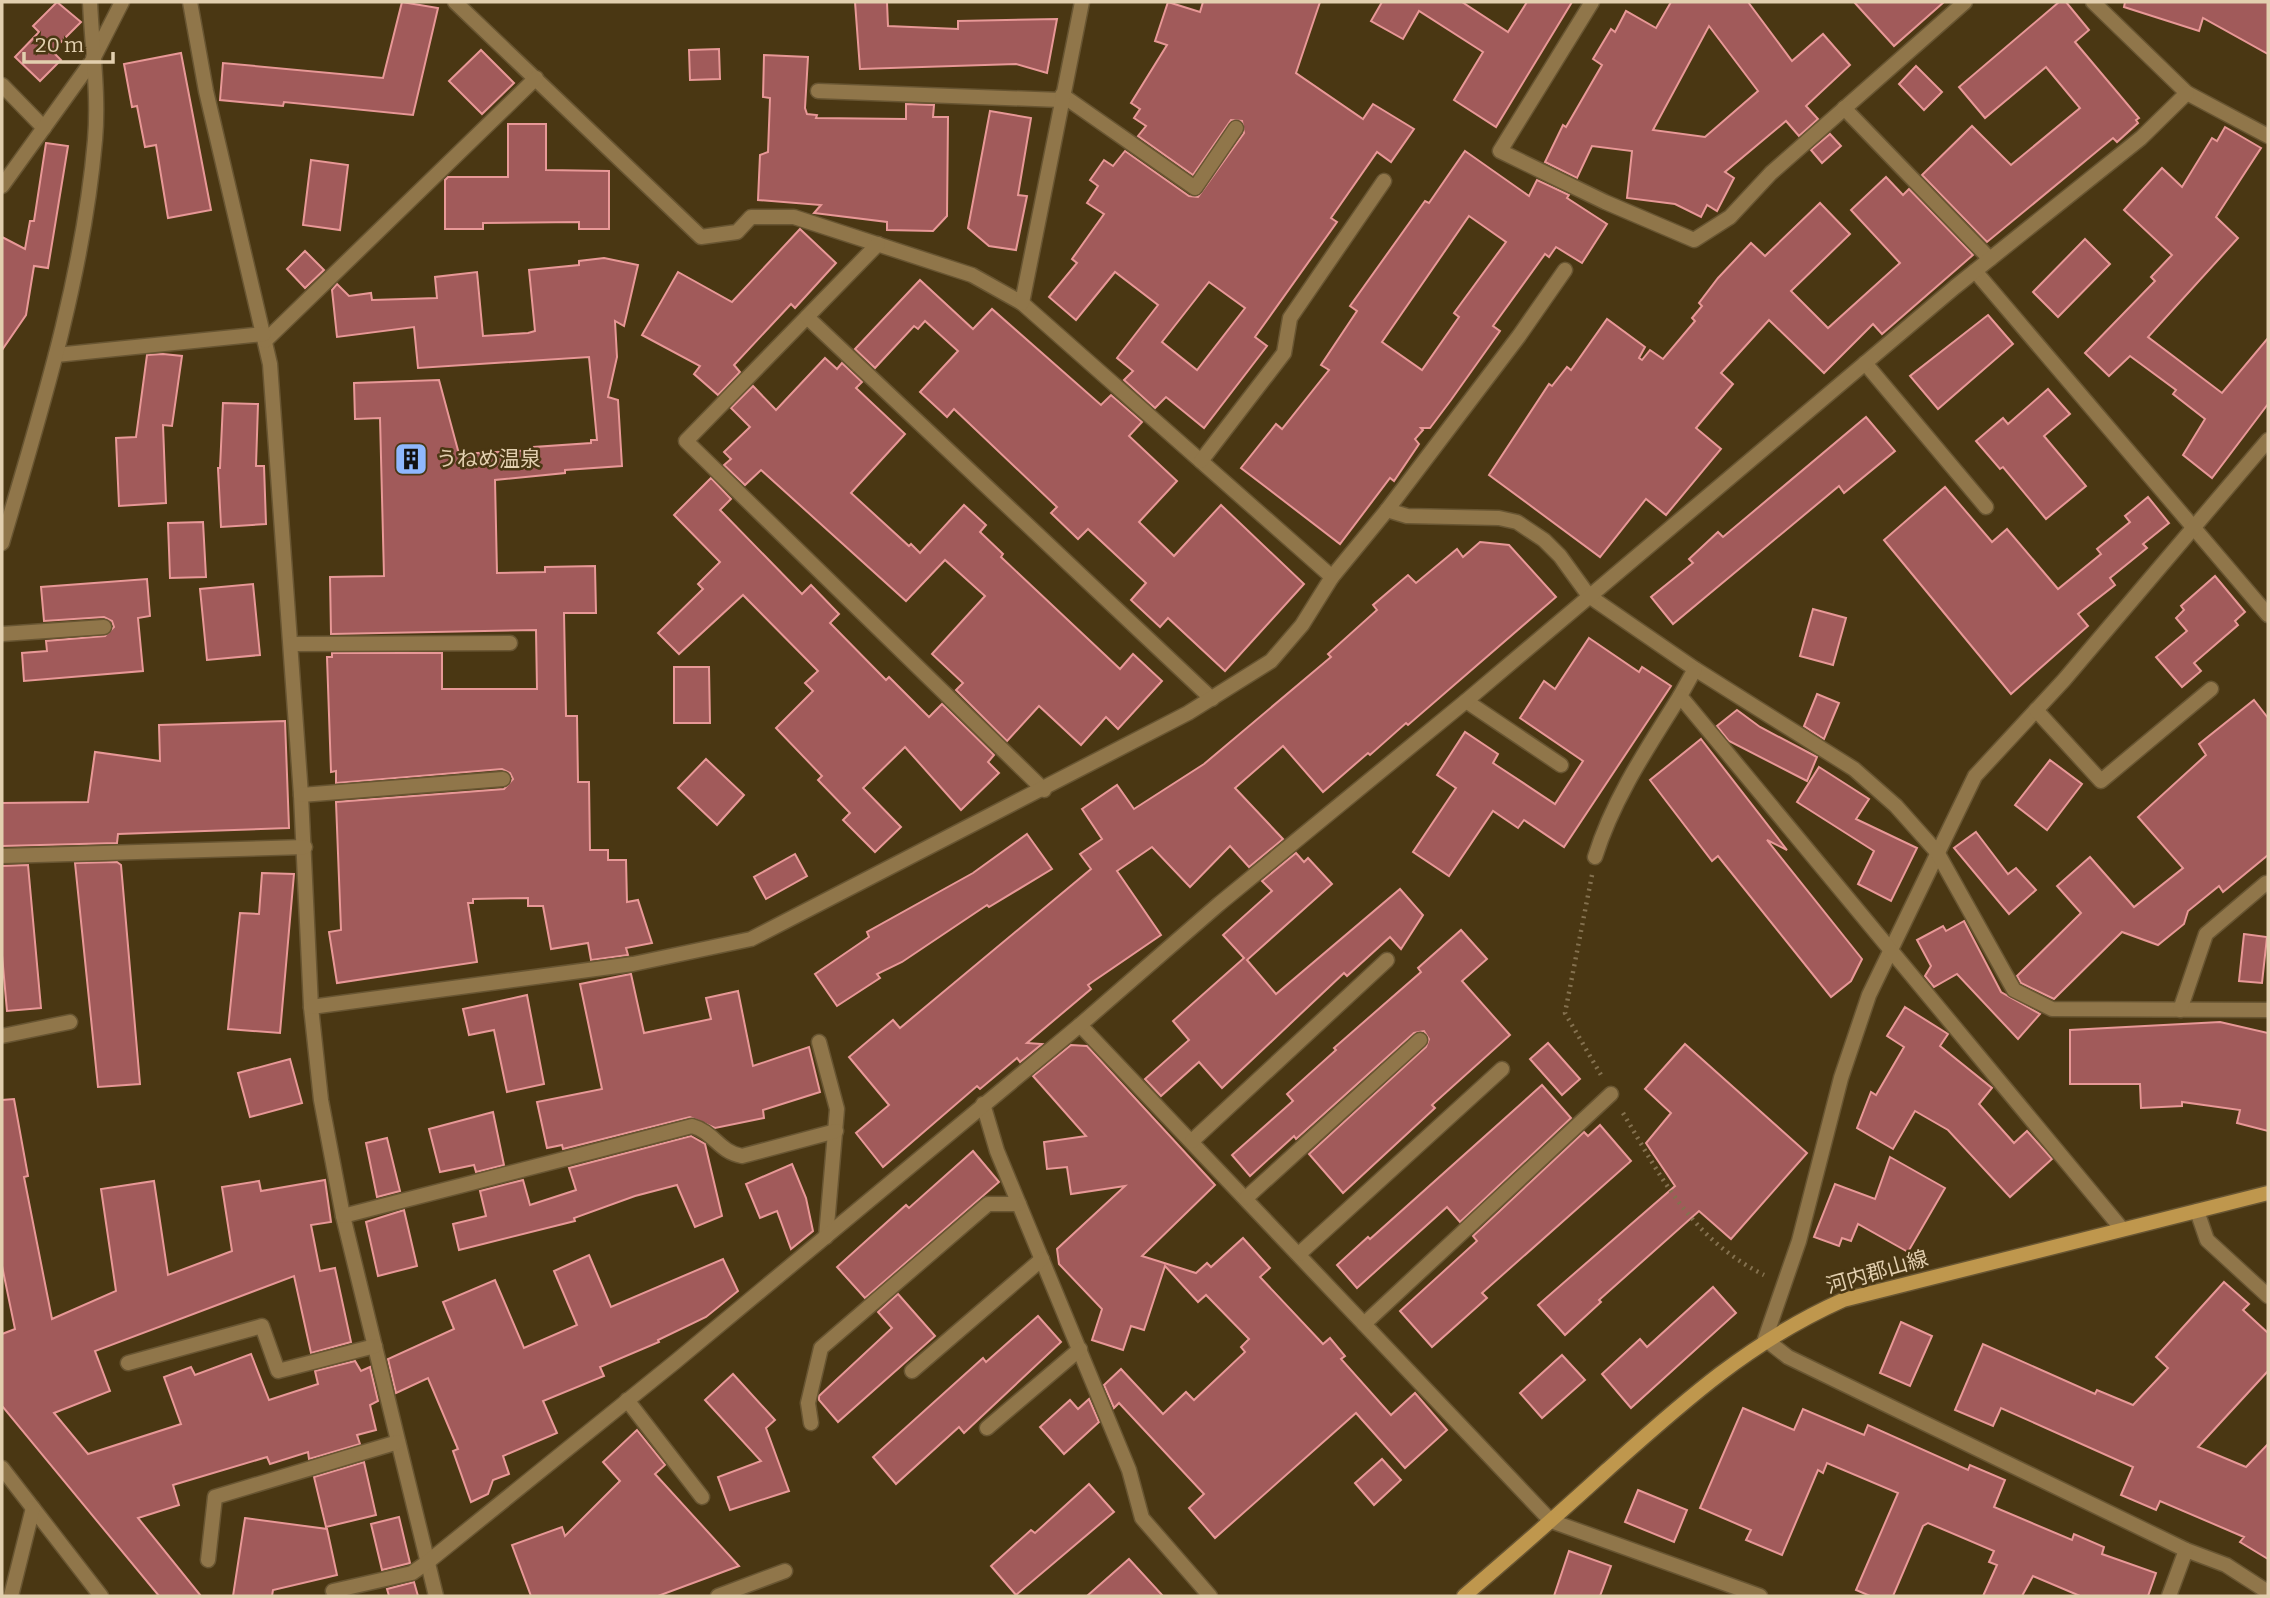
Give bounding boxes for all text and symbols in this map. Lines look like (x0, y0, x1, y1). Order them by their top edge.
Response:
scale bar (24, 21, 114, 65)
text: 20 m (35, 32, 84, 58)
building icon: うねめ温泉 (392, 440, 430, 478)
place label: うねめ温泉 (436, 446, 541, 472)
street label: 河内郡山線 (1823, 1245, 1931, 1299)

